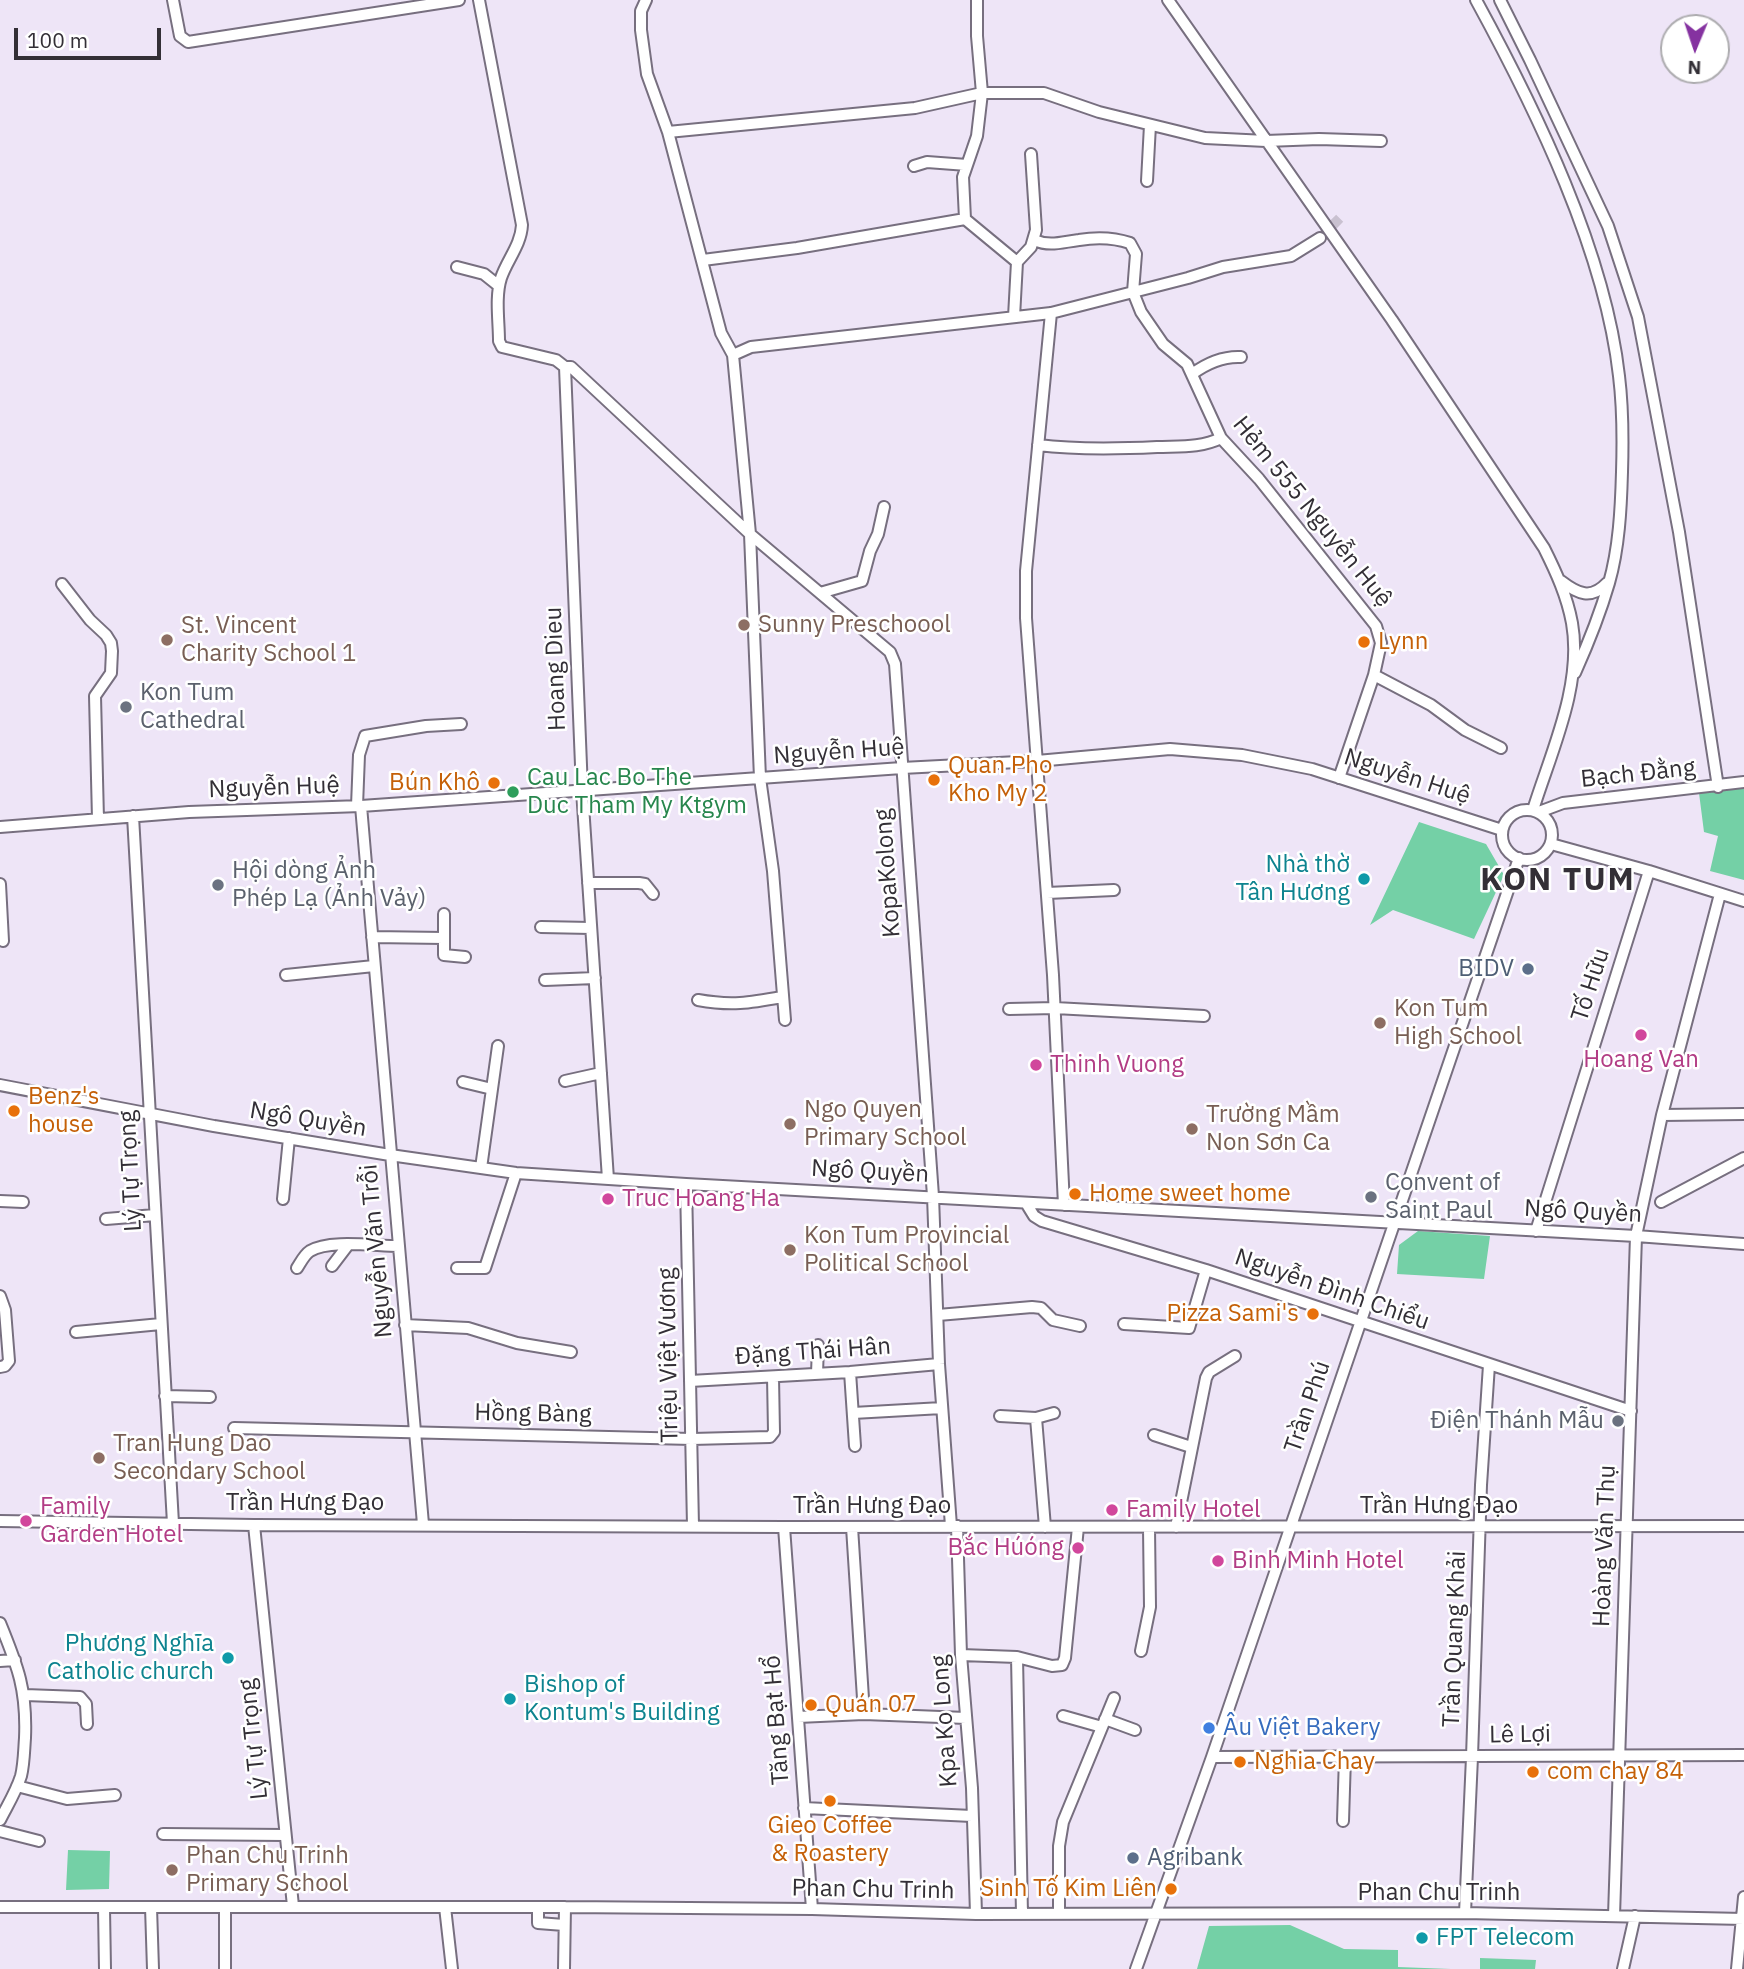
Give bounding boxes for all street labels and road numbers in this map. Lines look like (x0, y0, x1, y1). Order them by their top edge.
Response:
street label: Hẻm 555 Nguyễn Huệ (1226, 411, 1398, 613)
street label: Hoang Dieu (539, 606, 573, 732)
street label: Nguyễn Huệ (773, 733, 905, 771)
street label: Nguyễn Huệ (1340, 743, 1474, 811)
street label: Bạch Đằng (1579, 754, 1697, 794)
street label: Nguyễn Huệ (208, 771, 340, 805)
street label: KopaKolong (869, 808, 907, 938)
street label: Tố Hữu (1566, 945, 1616, 1025)
street label: Ngô Quyền (248, 1097, 368, 1143)
street label: Lý Tự Trọng (113, 1110, 149, 1232)
street label: Ngô Quyền (810, 1155, 930, 1189)
street label: Nguyễn Văn Trỗi (355, 1163, 399, 1339)
street label: Ngô Quyền (1523, 1195, 1643, 1229)
street label: Nguyễn Đình Chiểu (1231, 1243, 1433, 1337)
street label: Triệu Việt Vương (653, 1267, 685, 1443)
street label: Đặng Thái Hân (734, 1332, 892, 1372)
street label: Trần Phú (1279, 1357, 1337, 1457)
street label: Hồng Bàng (474, 1399, 592, 1429)
street label: Hoàng Văn Thụ (1588, 1464, 1622, 1628)
street label: Trần Hưng Đạo (226, 1489, 384, 1517)
street label: Trần Hưng Đạo (793, 1492, 951, 1520)
street label: Trần Hưng Đạo (1360, 1492, 1518, 1520)
street label: Trần Quang Khải (1438, 1550, 1472, 1728)
street label: Tăng Bạt Hổ (758, 1654, 796, 1786)
street label: Kpa Ko Long (926, 1654, 964, 1788)
street label: Lý Tự Trọng (233, 1677, 275, 1801)
street label: Lê Lợi (1489, 1720, 1551, 1750)
street label: Phan Chu Trinh (791, 1874, 955, 1906)
street label: Phan Chu Trinh (1358, 1879, 1520, 1907)

